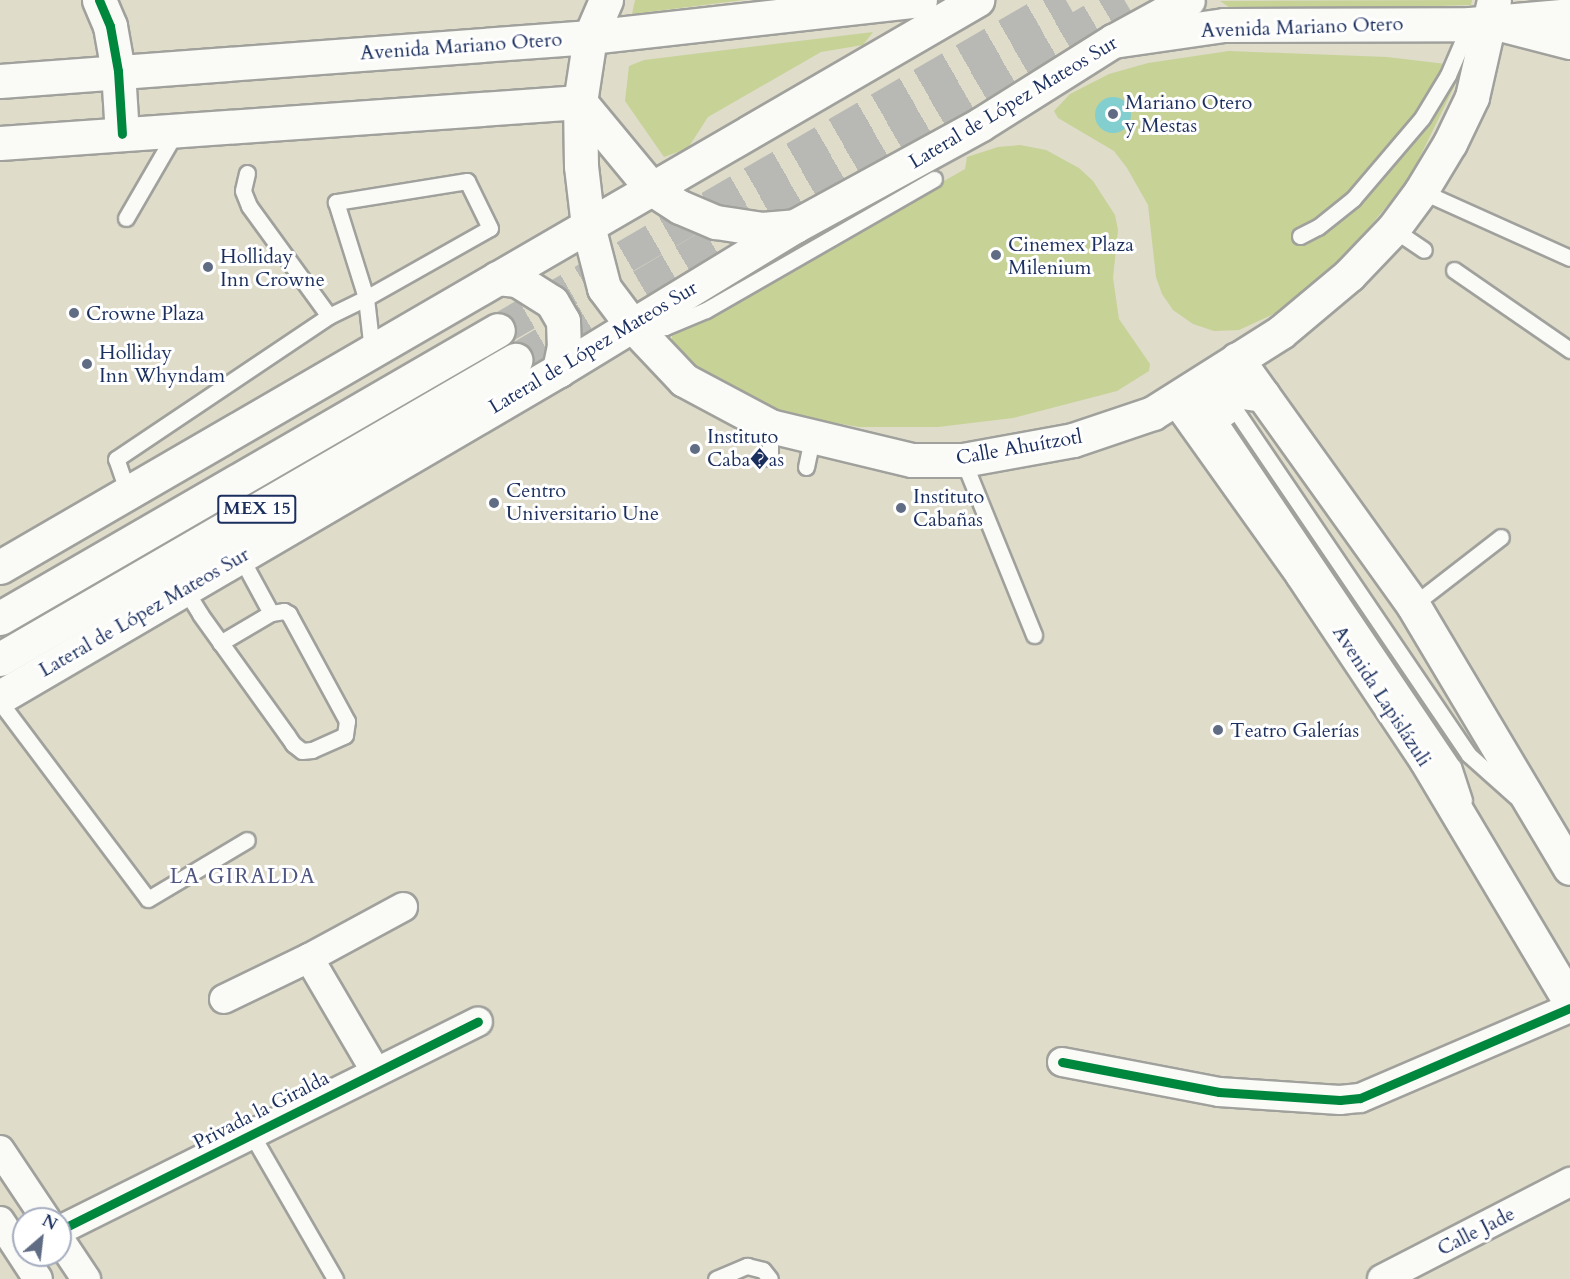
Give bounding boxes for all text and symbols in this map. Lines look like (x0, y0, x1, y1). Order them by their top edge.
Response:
street label: Avenida Mariano Otero (1200, 11, 1404, 43)
street label: Avenida Mariano Otero (359, 27, 563, 65)
street label: Lateral de López Mateos Sur (905, 30, 1121, 174)
place label: Mariano Otero y Mestas (1125, 90, 1252, 137)
marker: Mariano Otero y Mestas (1106, 107, 1120, 121)
place label: Cinemex Plaza Milenium (1008, 232, 1134, 279)
place label: Holliday Inn Crowne (220, 244, 325, 291)
marker: Cinemex Plaza Milenium (989, 248, 1003, 262)
marker: Holliday Inn Crowne (201, 260, 215, 274)
street label: Lateral de López Mateos Sur (485, 275, 701, 419)
place label: Crowne Plaza (86, 301, 204, 325)
marker: Crowne Plaza (67, 306, 81, 320)
place label: Holliday Inn Whyndam (99, 340, 225, 387)
marker: Holliday Inn Whyndam (80, 357, 94, 371)
street label: Calle Ahuítzotl (954, 424, 1084, 470)
place label: Instituto Caba�as (707, 425, 784, 472)
marker: Instituto Caba�as (688, 442, 702, 456)
place label: Centro Universitario Une (506, 479, 659, 526)
place label: Instituto Cabañas (913, 484, 984, 531)
road number: MEX 15 (216, 494, 298, 524)
marker: Centro Universitario Une (487, 496, 501, 510)
marker: Instituto Cabañas (894, 501, 908, 515)
street label: Lateral de López Mateos Sur (35, 542, 253, 682)
street label: Avenida Lapislázuli (1328, 621, 1436, 771)
place label: Teatro Galerías (1230, 718, 1359, 742)
marker: Teatro Galerías (1211, 723, 1225, 737)
district label: LA GIRALDA (170, 864, 316, 890)
street label: Privada la Giralda (189, 1065, 333, 1155)
street label: Calle Jade (1433, 1201, 1519, 1261)
north arrow (12, 1207, 72, 1267)
text: N (38, 1210, 61, 1236)

